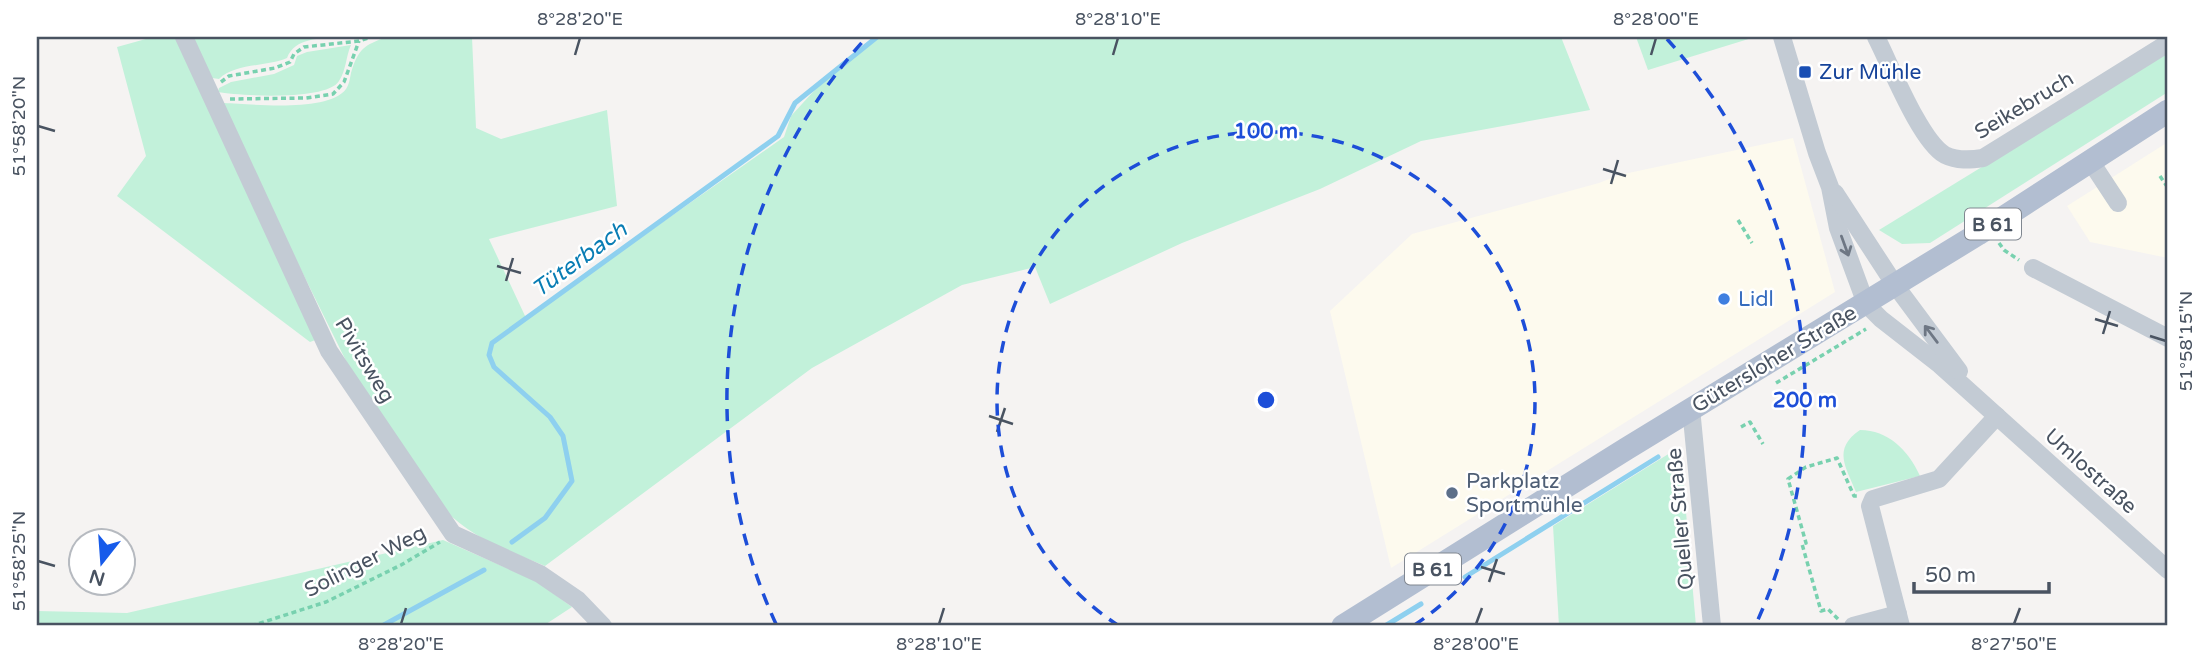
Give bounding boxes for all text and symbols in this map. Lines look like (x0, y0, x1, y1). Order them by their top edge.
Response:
text: 8°28'20"E (537, 8, 623, 30)
text: 8°28'10"E (1075, 8, 1161, 30)
text: 8°28'00"E (1613, 8, 1699, 30)
place label: Zur Mühle (1819, 60, 1922, 85)
marker: Zur Mühle (1797, 64, 1813, 80)
street label: Seikebruch (1970, 66, 2078, 145)
text: 51°58'20"N (8, 76, 30, 176)
text: 100 m (1234, 119, 1298, 144)
road number: B 61 (1965, 208, 2021, 240)
water label: Tüterbach (527, 215, 633, 304)
one-way arrow (1839, 235, 1852, 257)
place label: Lidl (1738, 287, 1774, 312)
marker: Lidl (1716, 291, 1732, 307)
text: 51°58'15"N (2175, 291, 2197, 391)
street label: Gütersloher Straße (1687, 300, 1861, 418)
street label: Pivitsweg (329, 313, 400, 407)
one-way arrow (1923, 325, 1938, 343)
centre of rings (1254, 388, 1278, 412)
text: 200 m (1773, 388, 1837, 413)
street label: Umlostraße (2039, 423, 2142, 519)
street label: Queller Straße (1662, 447, 1699, 591)
place label: Parkplatz Sportmühle (1466, 469, 1583, 518)
marker: Parkplatz Sportmühle (1444, 485, 1460, 501)
text: 51°58'25"N (8, 511, 30, 611)
street label: Solinger Weg (300, 520, 430, 603)
north arrow (66, 526, 136, 596)
scale bar (1914, 551, 2049, 595)
road number: B 61 (1405, 554, 1461, 584)
text: 50 m (1925, 563, 1976, 588)
text: N (87, 565, 108, 590)
text: 8°28'20"E (358, 633, 444, 655)
text: 8°28'10"E (896, 633, 982, 655)
text: 8°28'00"E (1433, 633, 1519, 655)
text: 8°27'50"E (1971, 633, 2057, 655)

